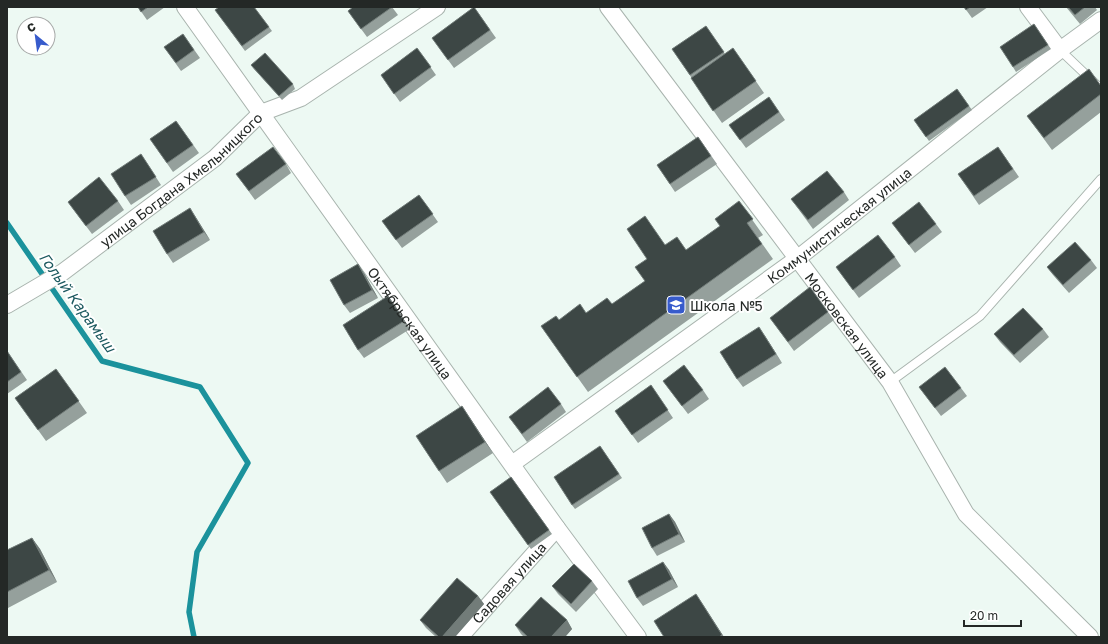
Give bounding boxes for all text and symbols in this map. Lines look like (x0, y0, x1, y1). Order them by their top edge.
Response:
north arrow (16, 16, 56, 56)
text: С (24, 19, 38, 34)
street label: улица Богдана Хмельницкого (96, 108, 265, 250)
street label: Коммунистическая улица (763, 163, 914, 286)
water label: Голый Карамыш (36, 249, 121, 356)
street label: Октябрьская улица (365, 263, 456, 382)
street label: Московская улица (802, 269, 893, 381)
school or university icon: Школа №5 (665, 294, 687, 316)
place label: Школа №5 (690, 297, 763, 314)
street label: Садовая улица (468, 538, 549, 626)
scale bar (964, 602, 1021, 628)
text: 20 m (970, 608, 998, 623)

